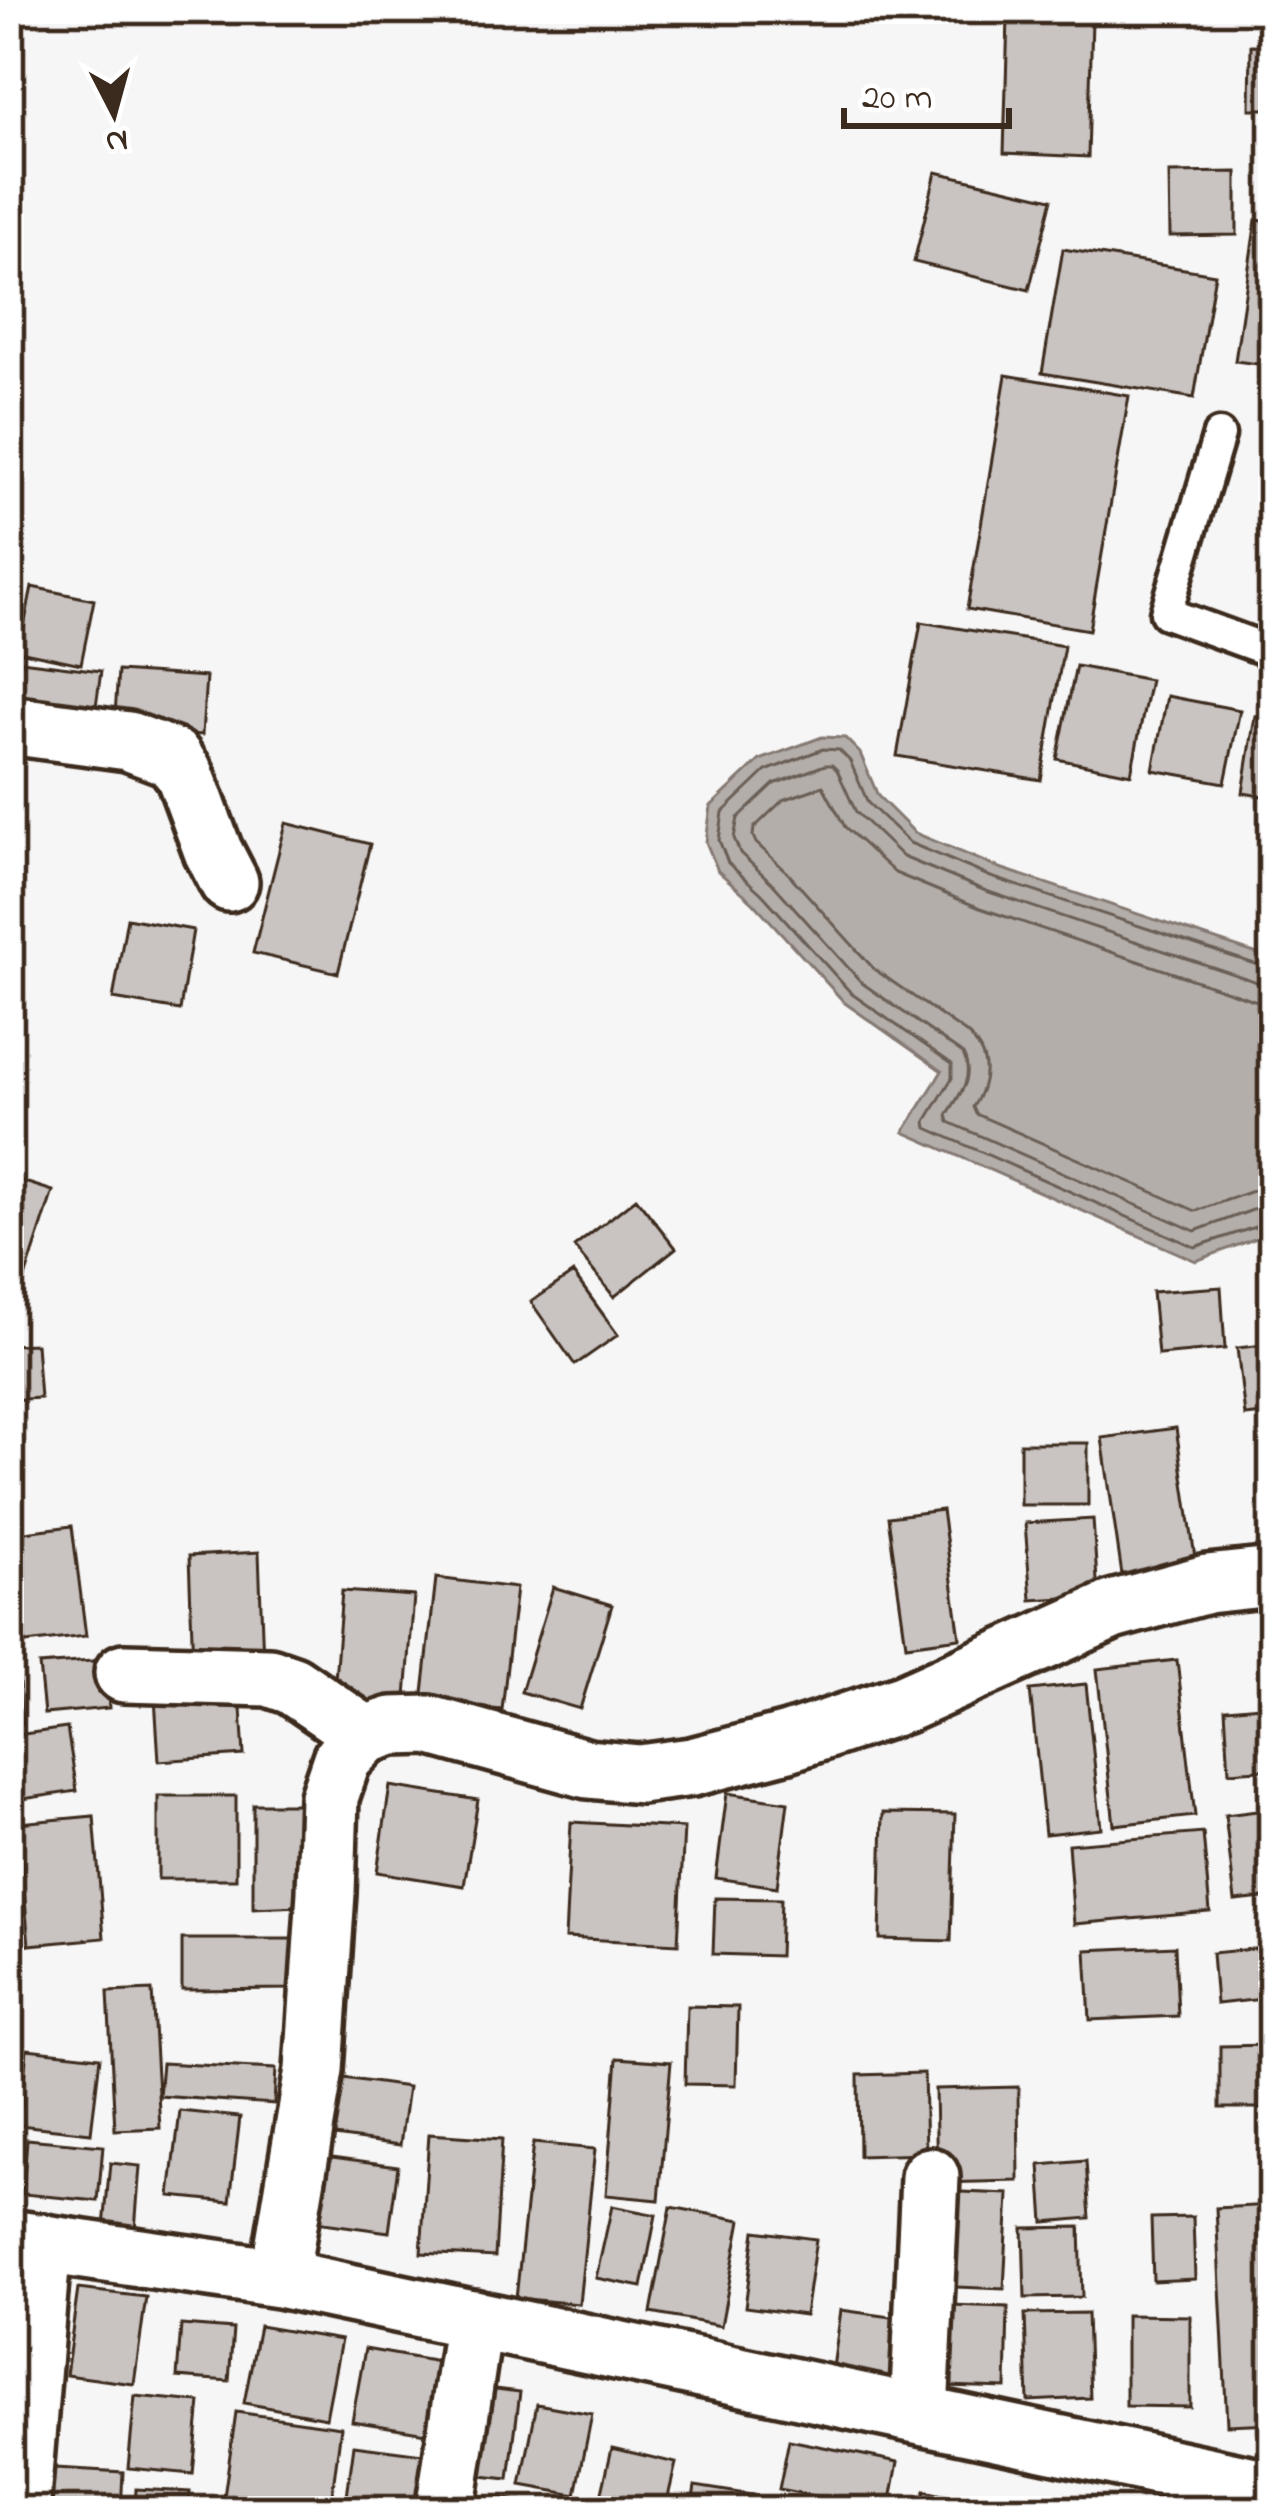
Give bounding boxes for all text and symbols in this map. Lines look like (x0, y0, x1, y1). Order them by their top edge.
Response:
north arrow (54, 54, 174, 174)
scale bar (844, 54, 1009, 128)
text: 20 m (862, 73, 932, 126)
text: N (103, 115, 130, 165)

